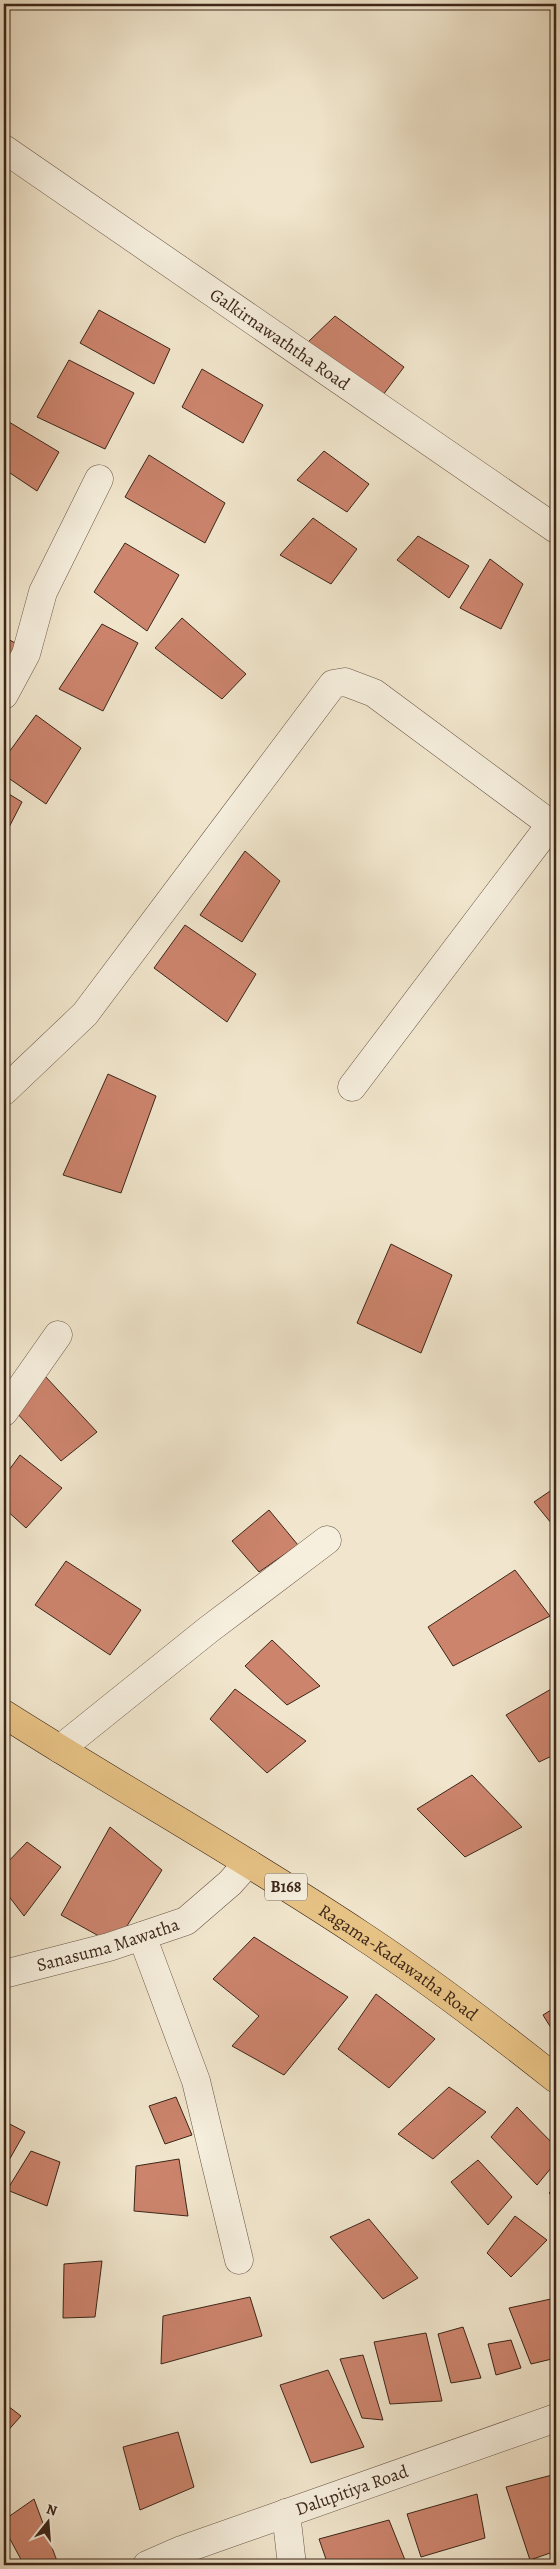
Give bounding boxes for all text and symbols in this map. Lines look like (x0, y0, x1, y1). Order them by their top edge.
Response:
street label: Galkirnawaththa Road (205, 282, 355, 396)
road number: B168 (265, 1874, 307, 1900)
street label: Ragama-Kadawatha Road (314, 1898, 483, 2026)
street label: Sanasuma Mawatha (34, 1912, 183, 1977)
street label: Dalupitiya Road (292, 2459, 412, 2521)
north arrow (22, 2496, 72, 2546)
text: N (44, 2499, 59, 2521)

